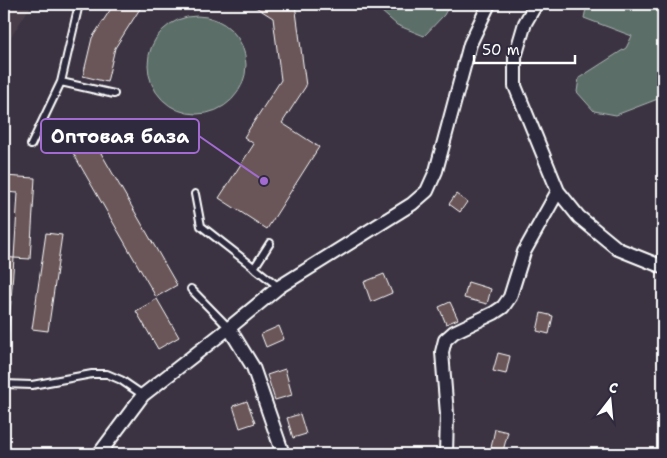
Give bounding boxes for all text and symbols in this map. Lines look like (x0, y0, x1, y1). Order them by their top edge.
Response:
scale bar (474, 32, 576, 64)
text: 50 m (482, 40, 520, 60)
callout: Оптовая база (41, 119, 199, 153)
text: Оптовая база (51, 124, 189, 149)
north arrow (584, 376, 634, 426)
text: С (607, 378, 620, 397)

